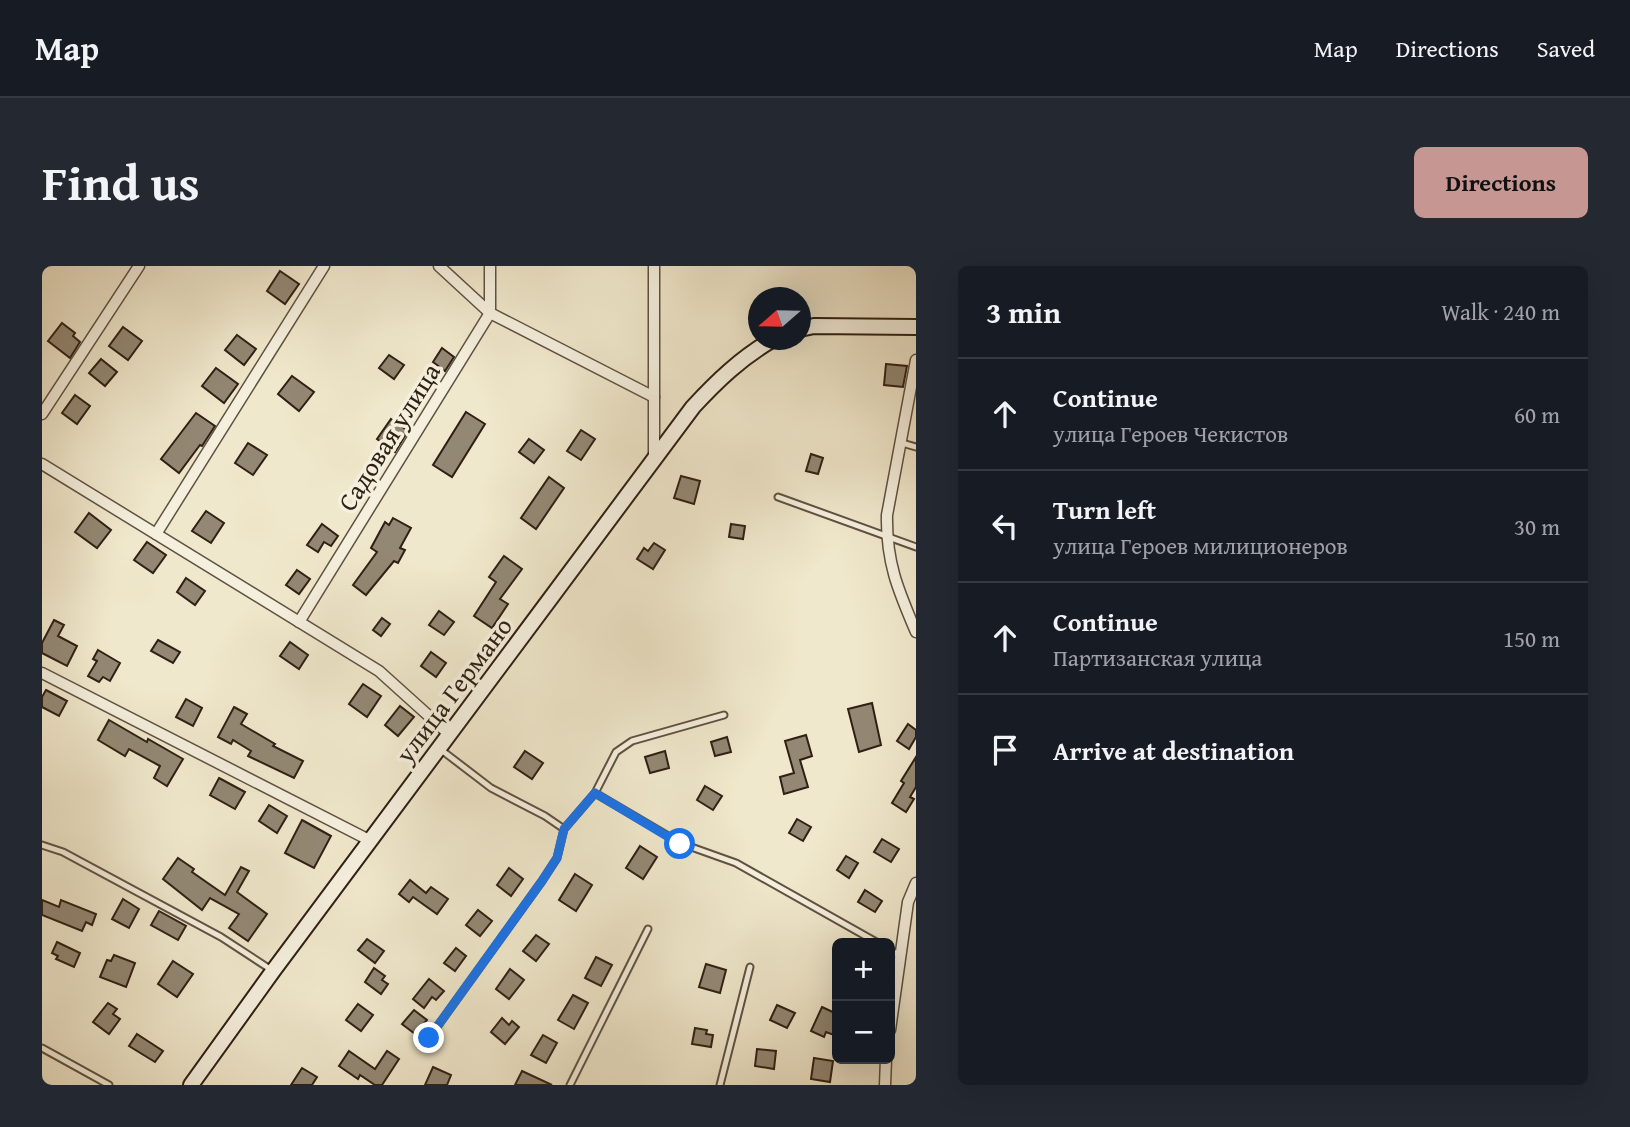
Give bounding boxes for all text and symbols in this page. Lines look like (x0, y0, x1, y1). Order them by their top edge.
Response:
text: Map (35, 24, 99, 72)
text: Map (1314, 31, 1358, 66)
text: Directions (1396, 31, 1499, 66)
text: Saved (1537, 31, 1595, 66)
text: Find us (42, 146, 200, 218)
button: Directions (1414, 147, 1588, 218)
north arrow (748, 287, 811, 350)
text: 3 min (986, 290, 1061, 334)
text: Walk · 240 m (1441, 295, 1560, 328)
street label: Садовая улица (328, 355, 450, 518)
text: Continue (1053, 378, 1158, 417)
icon: ahead (986, 395, 1024, 433)
text: 60 m (1514, 398, 1560, 431)
text: улица Героев Чекистов (1053, 417, 1288, 450)
text: Turn left (1053, 490, 1156, 529)
icon: left (986, 507, 1024, 545)
text: 30 m (1514, 510, 1560, 543)
text: улица Героев милиционеров (1053, 529, 1348, 562)
text: Continue (1053, 602, 1158, 641)
street label: улица Германо (385, 608, 522, 772)
icon: ahead (986, 619, 1024, 657)
text: 150 m (1503, 622, 1560, 655)
text: Партизанская улица (1053, 641, 1262, 674)
icon: arrive (986, 731, 1024, 769)
text: Arrive at destination (1053, 731, 1294, 770)
route start (664, 828, 695, 859)
map controls (832, 938, 895, 1064)
button: + (832, 938, 895, 1001)
button: − (832, 1001, 895, 1064)
route end (413, 1022, 444, 1053)

